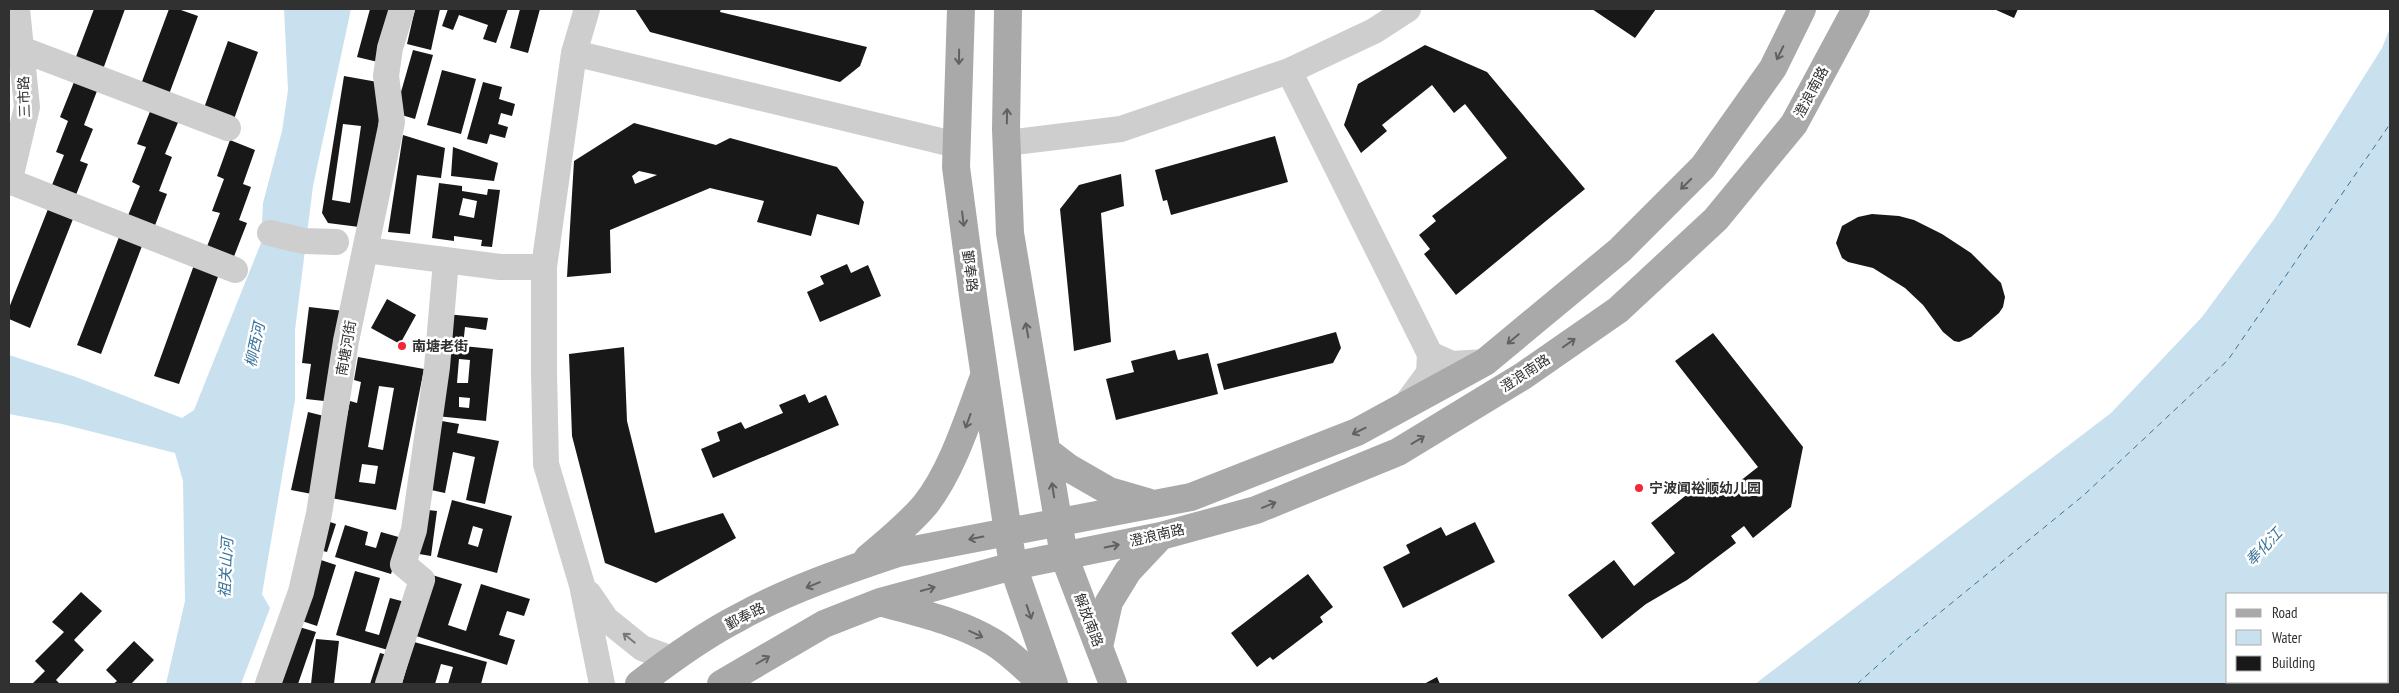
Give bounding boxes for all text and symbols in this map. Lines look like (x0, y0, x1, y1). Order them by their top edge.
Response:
one-way arrow (1775, 45, 1785, 60)
one-way arrow (954, 49, 963, 65)
street label: 澄浪南路 (1790, 63, 1832, 121)
street label: 三市路 (14, 76, 34, 118)
one-way arrow (1002, 109, 1012, 125)
one-way arrow (1680, 178, 1692, 190)
one-way arrow (958, 211, 968, 227)
street label: 鄞奉路 (959, 249, 981, 293)
water label: 柳西河 (241, 318, 269, 369)
street label: 南塘河街 (332, 319, 360, 377)
one-way arrow (1021, 322, 1031, 338)
one-way arrow (1507, 334, 1520, 345)
place label: 南塘老街 (412, 337, 468, 355)
one-way arrow (1562, 338, 1576, 348)
marker: 南塘老街 (396, 340, 408, 352)
street label: 澄浪南路 (1497, 350, 1553, 396)
one-way arrow (963, 413, 972, 428)
one-way arrow (1352, 427, 1367, 436)
one-way arrow (1410, 434, 1424, 444)
place label: 宁波闻裕顺幼儿园 (1649, 479, 1761, 497)
marker: 宁波闻裕顺幼儿园 (1633, 482, 1645, 494)
one-way arrow (1048, 483, 1058, 499)
one-way arrow (1261, 500, 1276, 509)
street label: 澄浪南路 (1128, 520, 1186, 550)
water label: 奉化江 (2241, 522, 2287, 570)
one-way arrow (969, 534, 985, 543)
water label: 祖关山河 (214, 535, 237, 598)
one-way arrow (1103, 540, 1119, 550)
one-way arrow (805, 581, 821, 590)
one-way arrow (920, 584, 936, 593)
street label: 解放南路 (1071, 591, 1107, 649)
legend (2226, 593, 2389, 683)
street label: 鄞奉路 (722, 598, 768, 634)
text: Road (2272, 603, 2298, 622)
one-way arrow (1025, 604, 1034, 619)
text: Water (2272, 628, 2303, 647)
one-way arrow (968, 629, 983, 639)
one-way arrow (622, 632, 635, 643)
text: Building (2272, 653, 2315, 672)
one-way arrow (756, 654, 770, 664)

